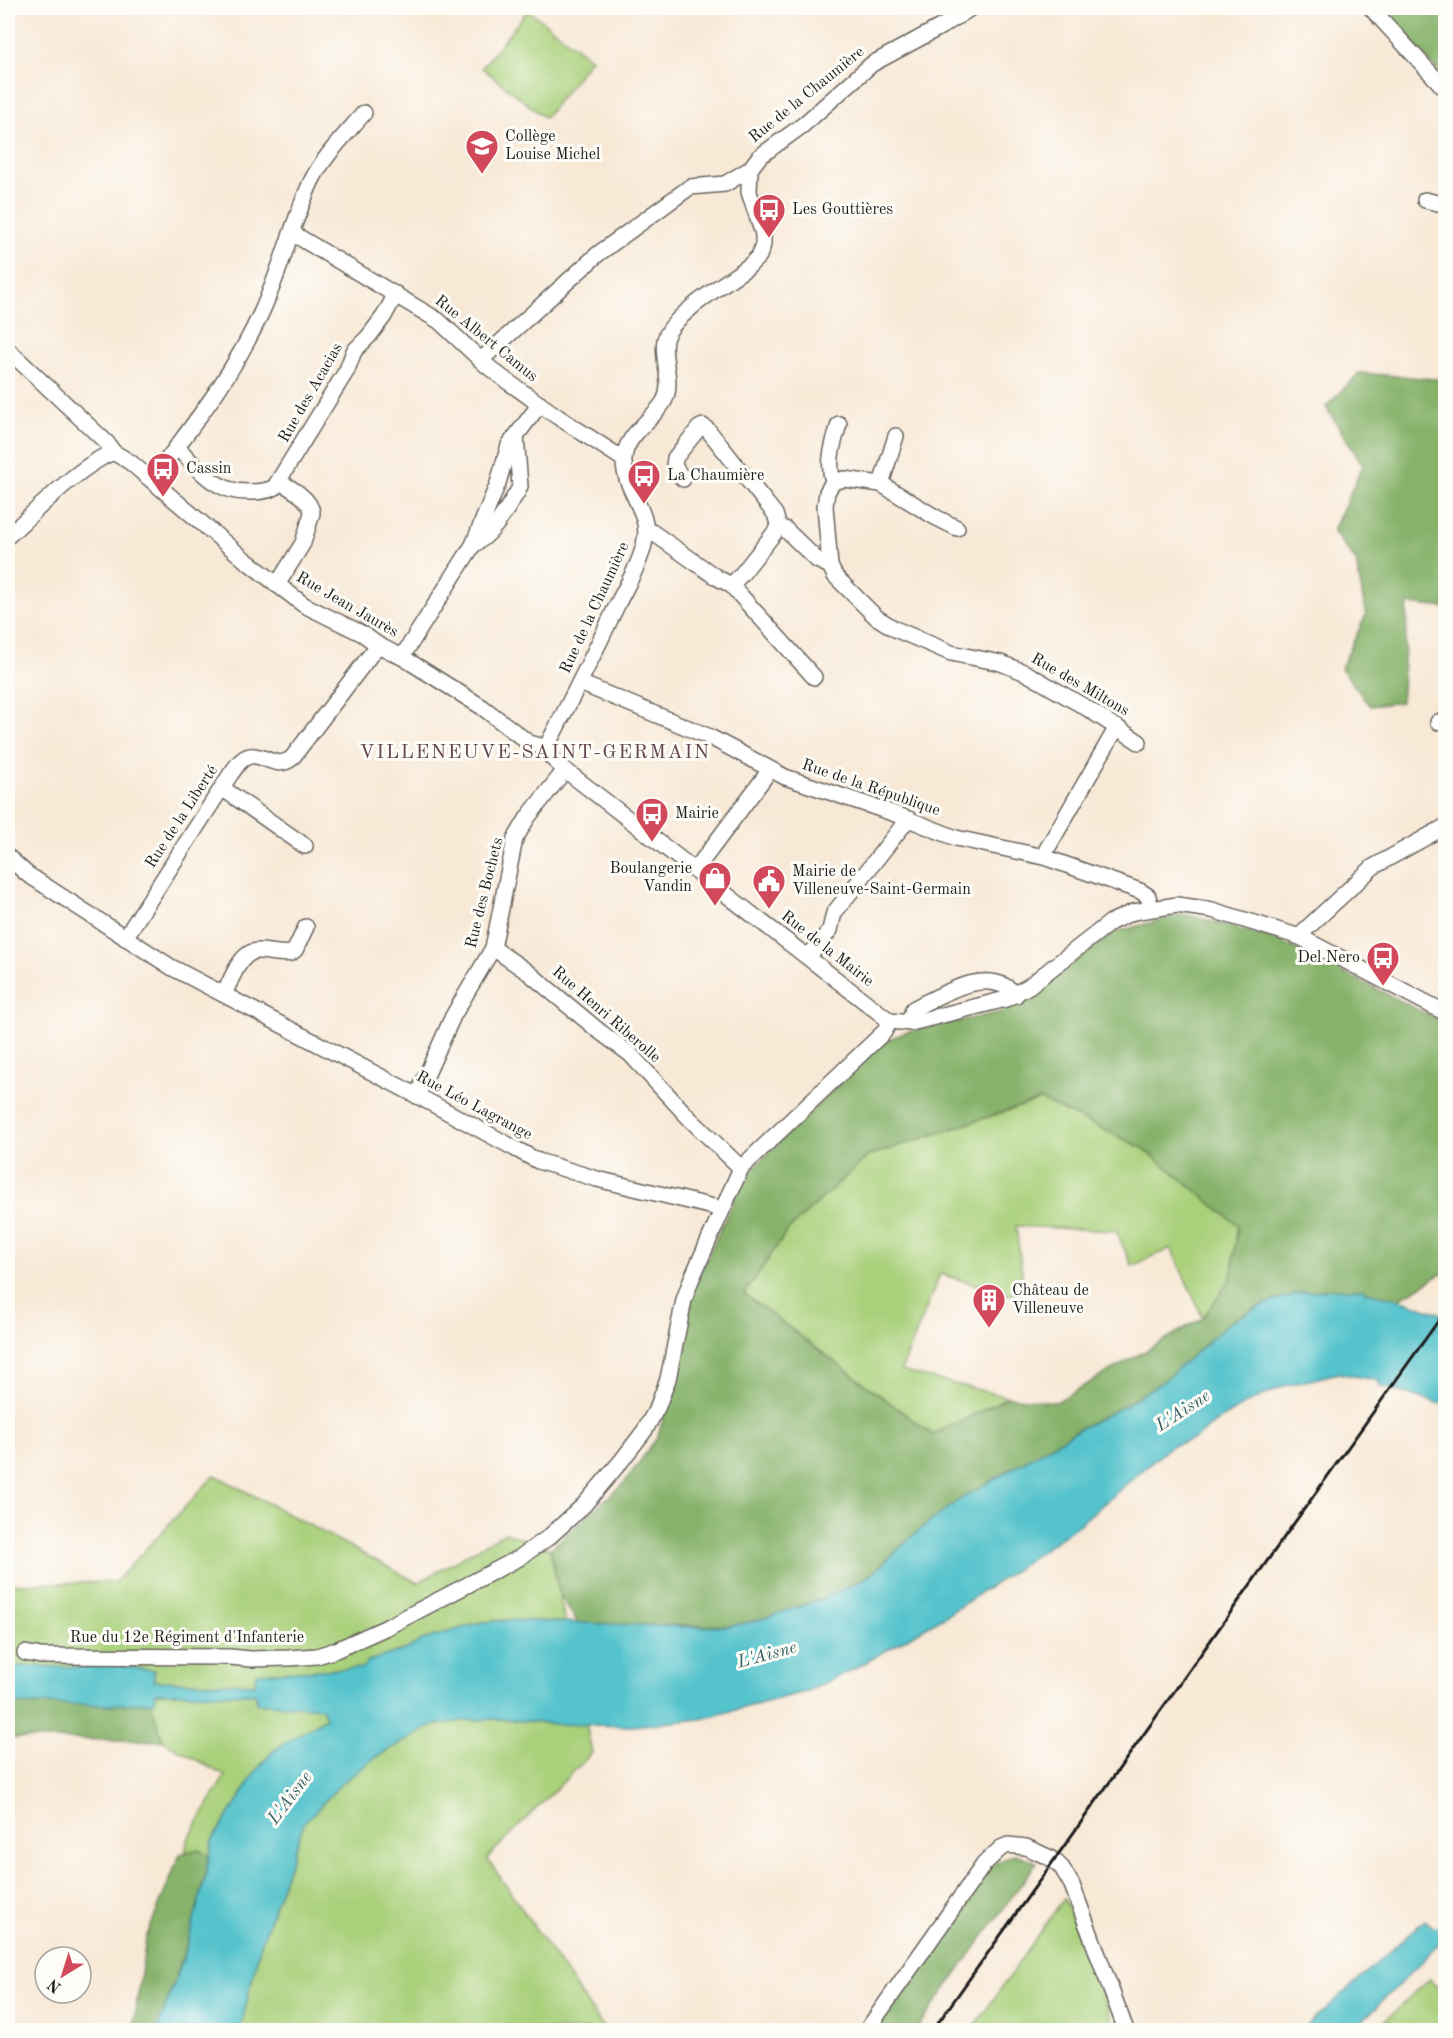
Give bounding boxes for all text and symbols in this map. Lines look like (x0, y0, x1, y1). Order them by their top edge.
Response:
street label: Rue de la Chaumière (746, 44, 868, 146)
school or university icon: Collège Louise Michel (464, 128, 500, 175)
place label: Collège Louise Michel (505, 129, 600, 163)
bus stop icon: Les Gouttières (751, 192, 787, 239)
place label: Les Gouttières (792, 202, 893, 218)
street label: Rue Albert Camus (431, 293, 541, 385)
street label: Rue des Acacias (276, 340, 346, 446)
bus stop icon: Cassin (145, 451, 181, 498)
bus stop icon: La Chaumière (626, 458, 662, 505)
place label: Cassin (186, 461, 232, 477)
place label: La Chaumière (667, 468, 764, 484)
street label: Rue de la Chaumière (558, 540, 632, 676)
street label: Rue Jean Jaurès (293, 569, 401, 641)
street label: Rue des Miltons (1028, 651, 1132, 719)
district label: VILLENEUVE-SAINT-GERMAIN (359, 743, 711, 763)
street label: Rue de la République (800, 757, 942, 819)
street label: Rue de la Liberté (143, 763, 221, 871)
bus stop icon: Mairie (634, 796, 670, 843)
place label: Mairie (675, 806, 719, 822)
street label: Rue des Bochets (464, 836, 507, 950)
shop icon: Boulangerie Vandin (697, 860, 733, 907)
place label: Boulangerie Vandin (609, 861, 692, 895)
public building icon: Mairie de Villeneuve-Saint-Germain (751, 863, 787, 910)
place label: Mairie de Villeneuve-Saint-Germain (792, 864, 971, 898)
street label: Rue de la Mairie (778, 908, 876, 990)
bus stop icon: Del Nero (1365, 940, 1401, 987)
place label: Del Nero (1297, 950, 1360, 966)
street label: Rue Henri Riberolle (549, 964, 663, 1066)
street label: Rue Léo Lagrange (413, 1069, 535, 1143)
building icon: Château de Villeneuve (971, 1282, 1007, 1329)
place label: Château de Villeneuve (1012, 1283, 1089, 1317)
water label: L'Aisne (1152, 1387, 1213, 1436)
street label: Rue du 12e Régiment d'Infanterie (70, 1630, 304, 1646)
water label: L'Aisne (734, 1638, 799, 1672)
water label: L'Aisne (264, 1768, 316, 1829)
north arrow (33, 1945, 93, 2005)
text: N (45, 1975, 65, 1995)

